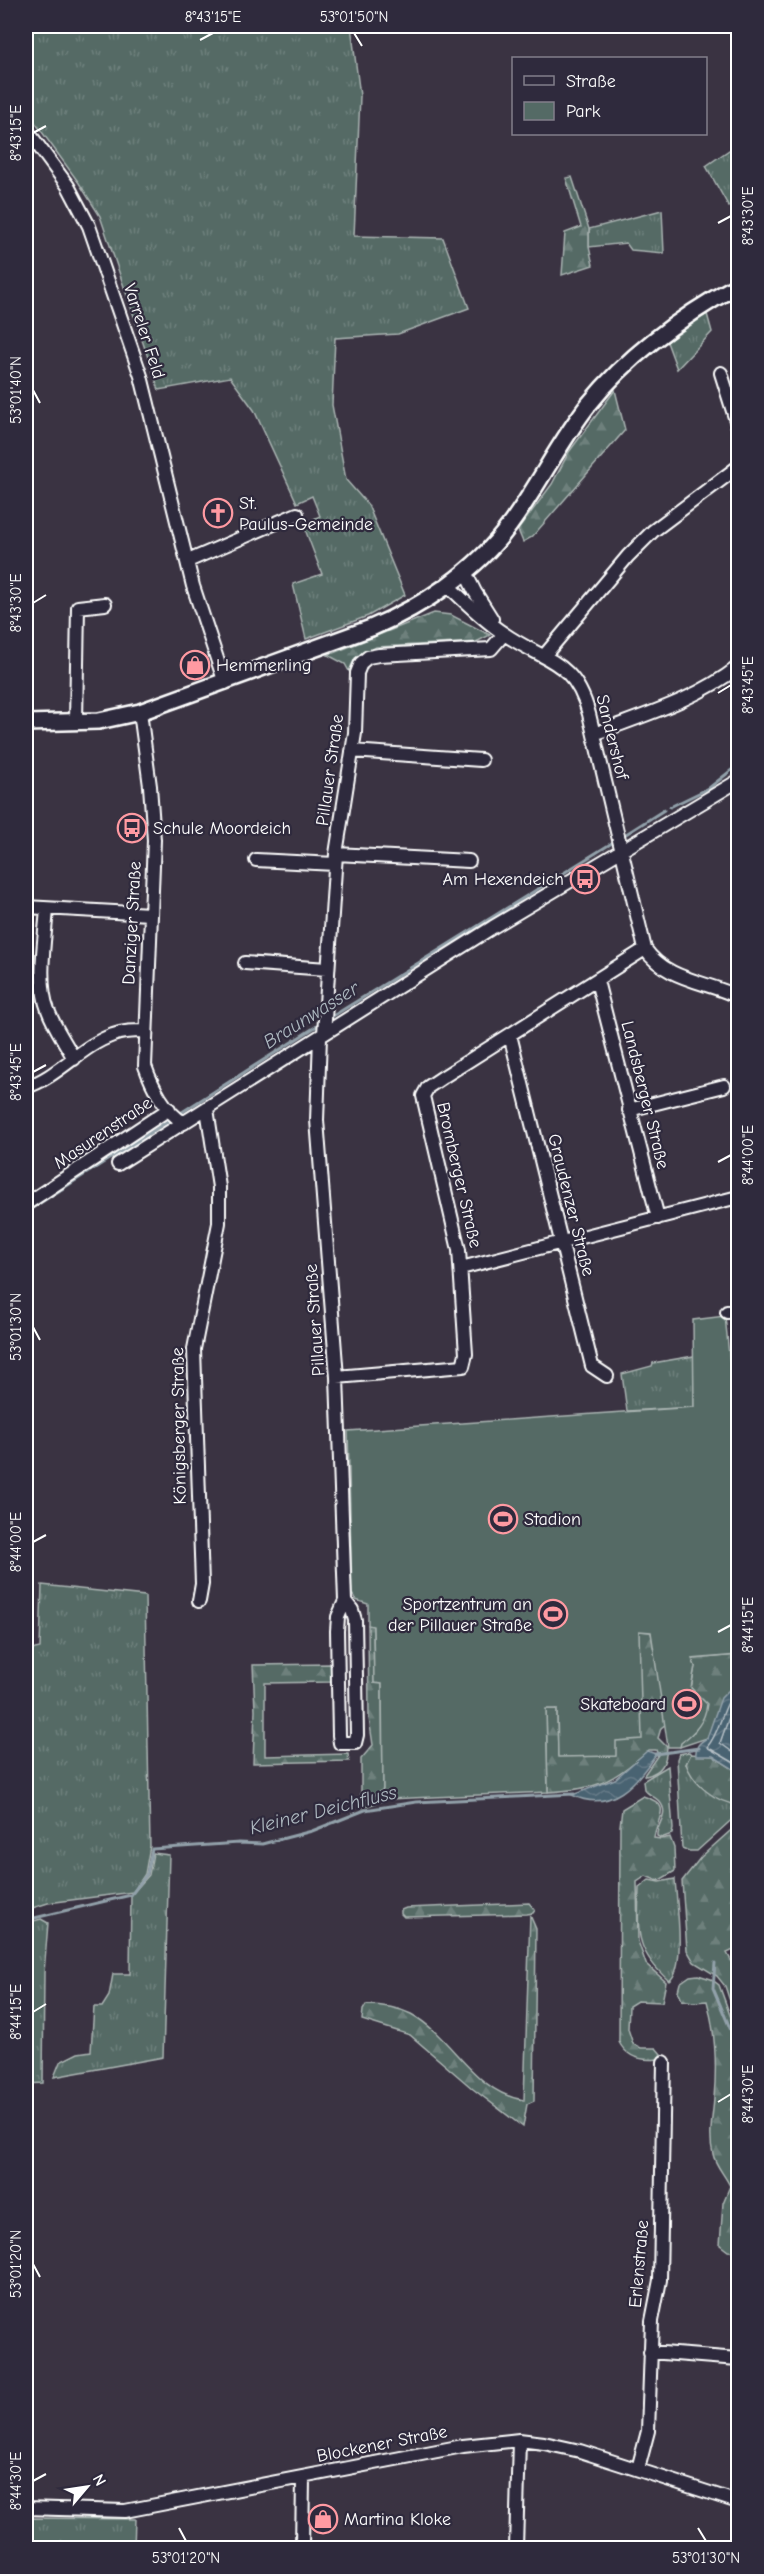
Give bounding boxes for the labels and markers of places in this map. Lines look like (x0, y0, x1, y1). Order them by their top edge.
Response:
place label: St. Paulus-Gemeinde (239, 493, 373, 535)
church icon: St. Paulus-Gemeinde (202, 497, 234, 529)
shop icon: Hemmerling (179, 649, 211, 681)
place label: Hemmerling (216, 655, 312, 676)
bus stop icon: Schule Moordeich (116, 812, 148, 844)
place label: Schule Moordeich (153, 818, 291, 839)
bus stop icon: Am Hexendeich (569, 863, 601, 895)
place label: Am Hexendeich (443, 869, 564, 890)
sports icon: Stadion (487, 1503, 519, 1535)
place label: Stadion (524, 1509, 581, 1530)
place label: Sportzentrum an der Pillauer Straße (388, 1594, 532, 1636)
sports icon: Sportzentrum an der Pillauer Straße (537, 1598, 569, 1630)
sports icon: Skateboard (671, 1688, 703, 1720)
place label: Skateboard (580, 1694, 666, 1715)
shop icon: Martina Kloke (307, 2503, 339, 2535)
place label: Martina Kloke (344, 2509, 451, 2530)

